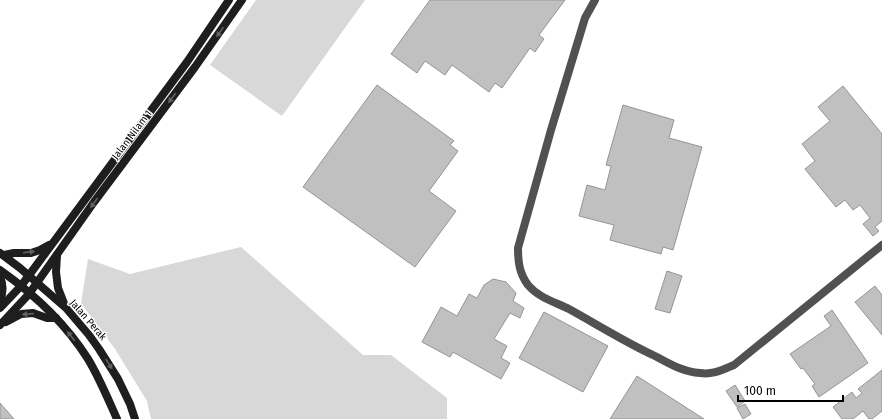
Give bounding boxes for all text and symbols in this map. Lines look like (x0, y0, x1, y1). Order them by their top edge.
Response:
one-way arrow (216, 27, 224, 37)
one-way arrow (168, 93, 176, 104)
street label: Jalan Nilam 1 (110, 108, 154, 162)
one-way arrow (90, 197, 98, 208)
one-way arrow (23, 249, 35, 255)
street label: Jalan Perak (67, 297, 110, 344)
one-way arrow (22, 310, 34, 317)
one-way arrow (67, 331, 75, 342)
one-way arrow (105, 359, 113, 369)
scale bar (738, 377, 843, 403)
text: 100 m (744, 384, 776, 398)

